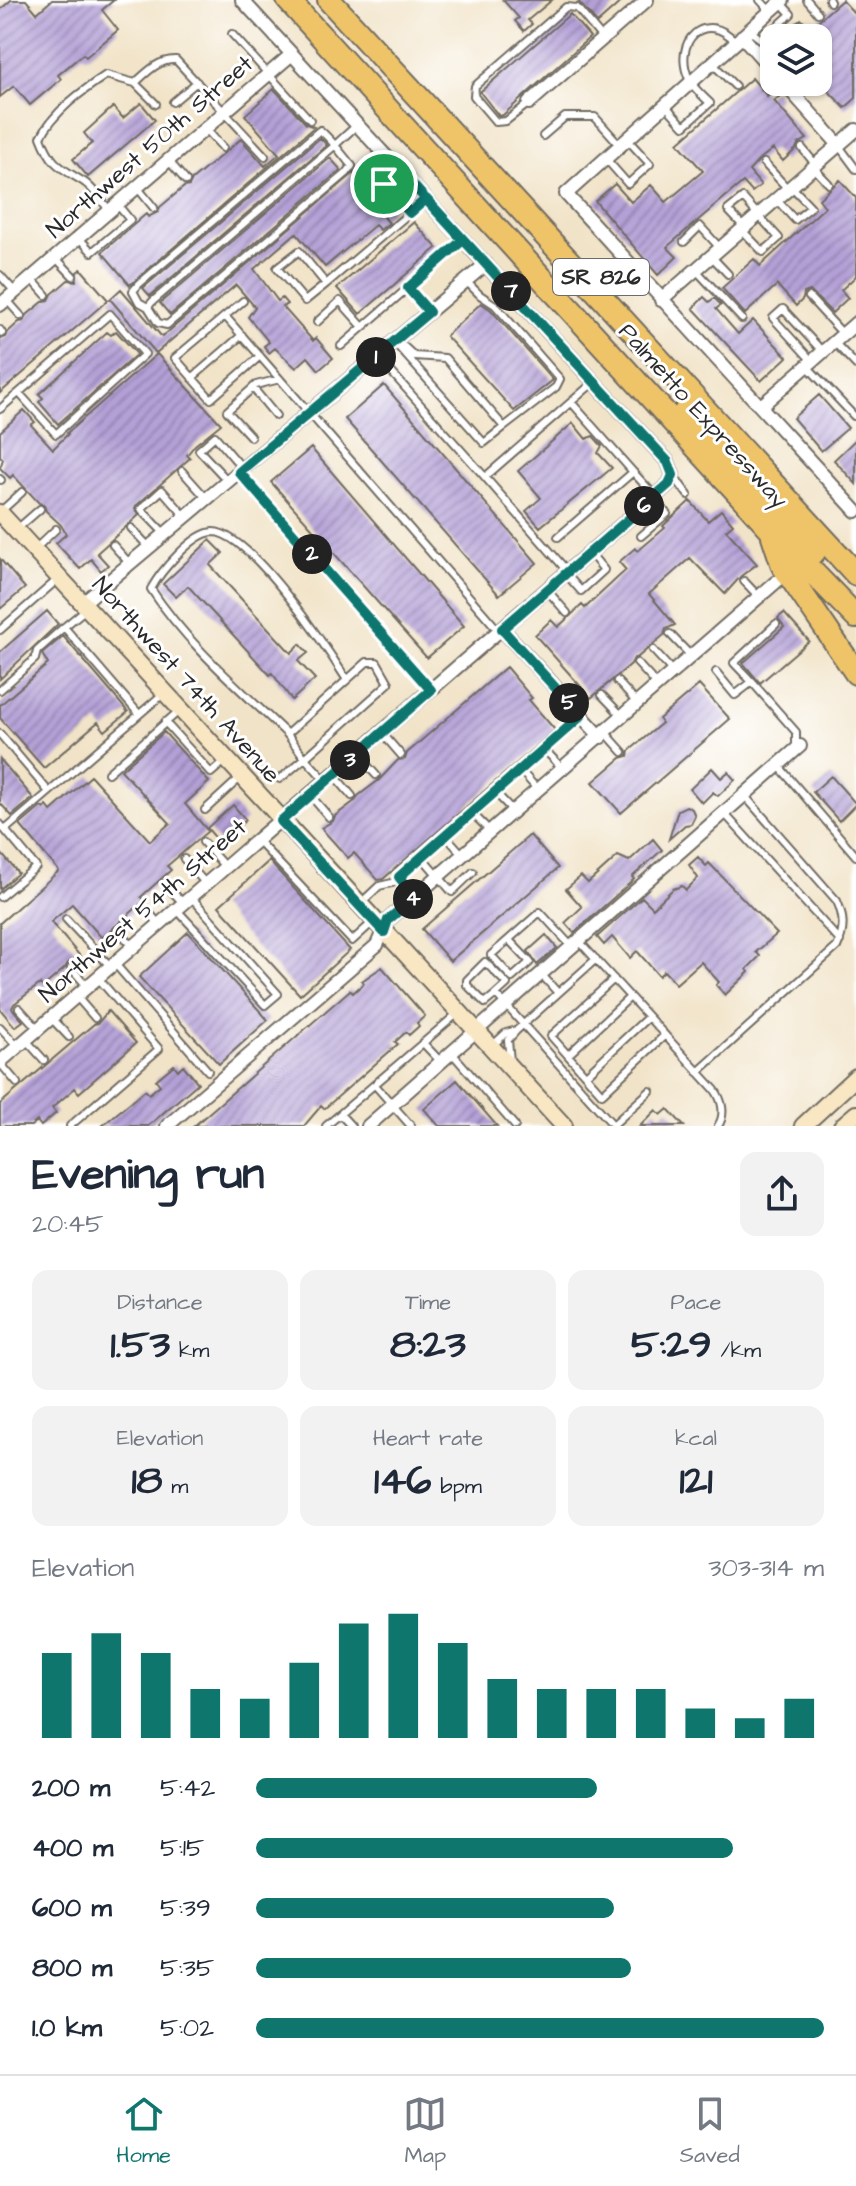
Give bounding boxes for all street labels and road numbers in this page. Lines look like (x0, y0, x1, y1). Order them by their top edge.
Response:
street label: Northwest 50th Street (39, 47, 261, 247)
road number: SR 826 (553, 259, 649, 295)
street label: Palmetto Expressway (610, 316, 796, 517)
street label: Northwest 74th Avenue (84, 569, 288, 791)
street label: Northwest 54th Street (32, 811, 255, 1011)

